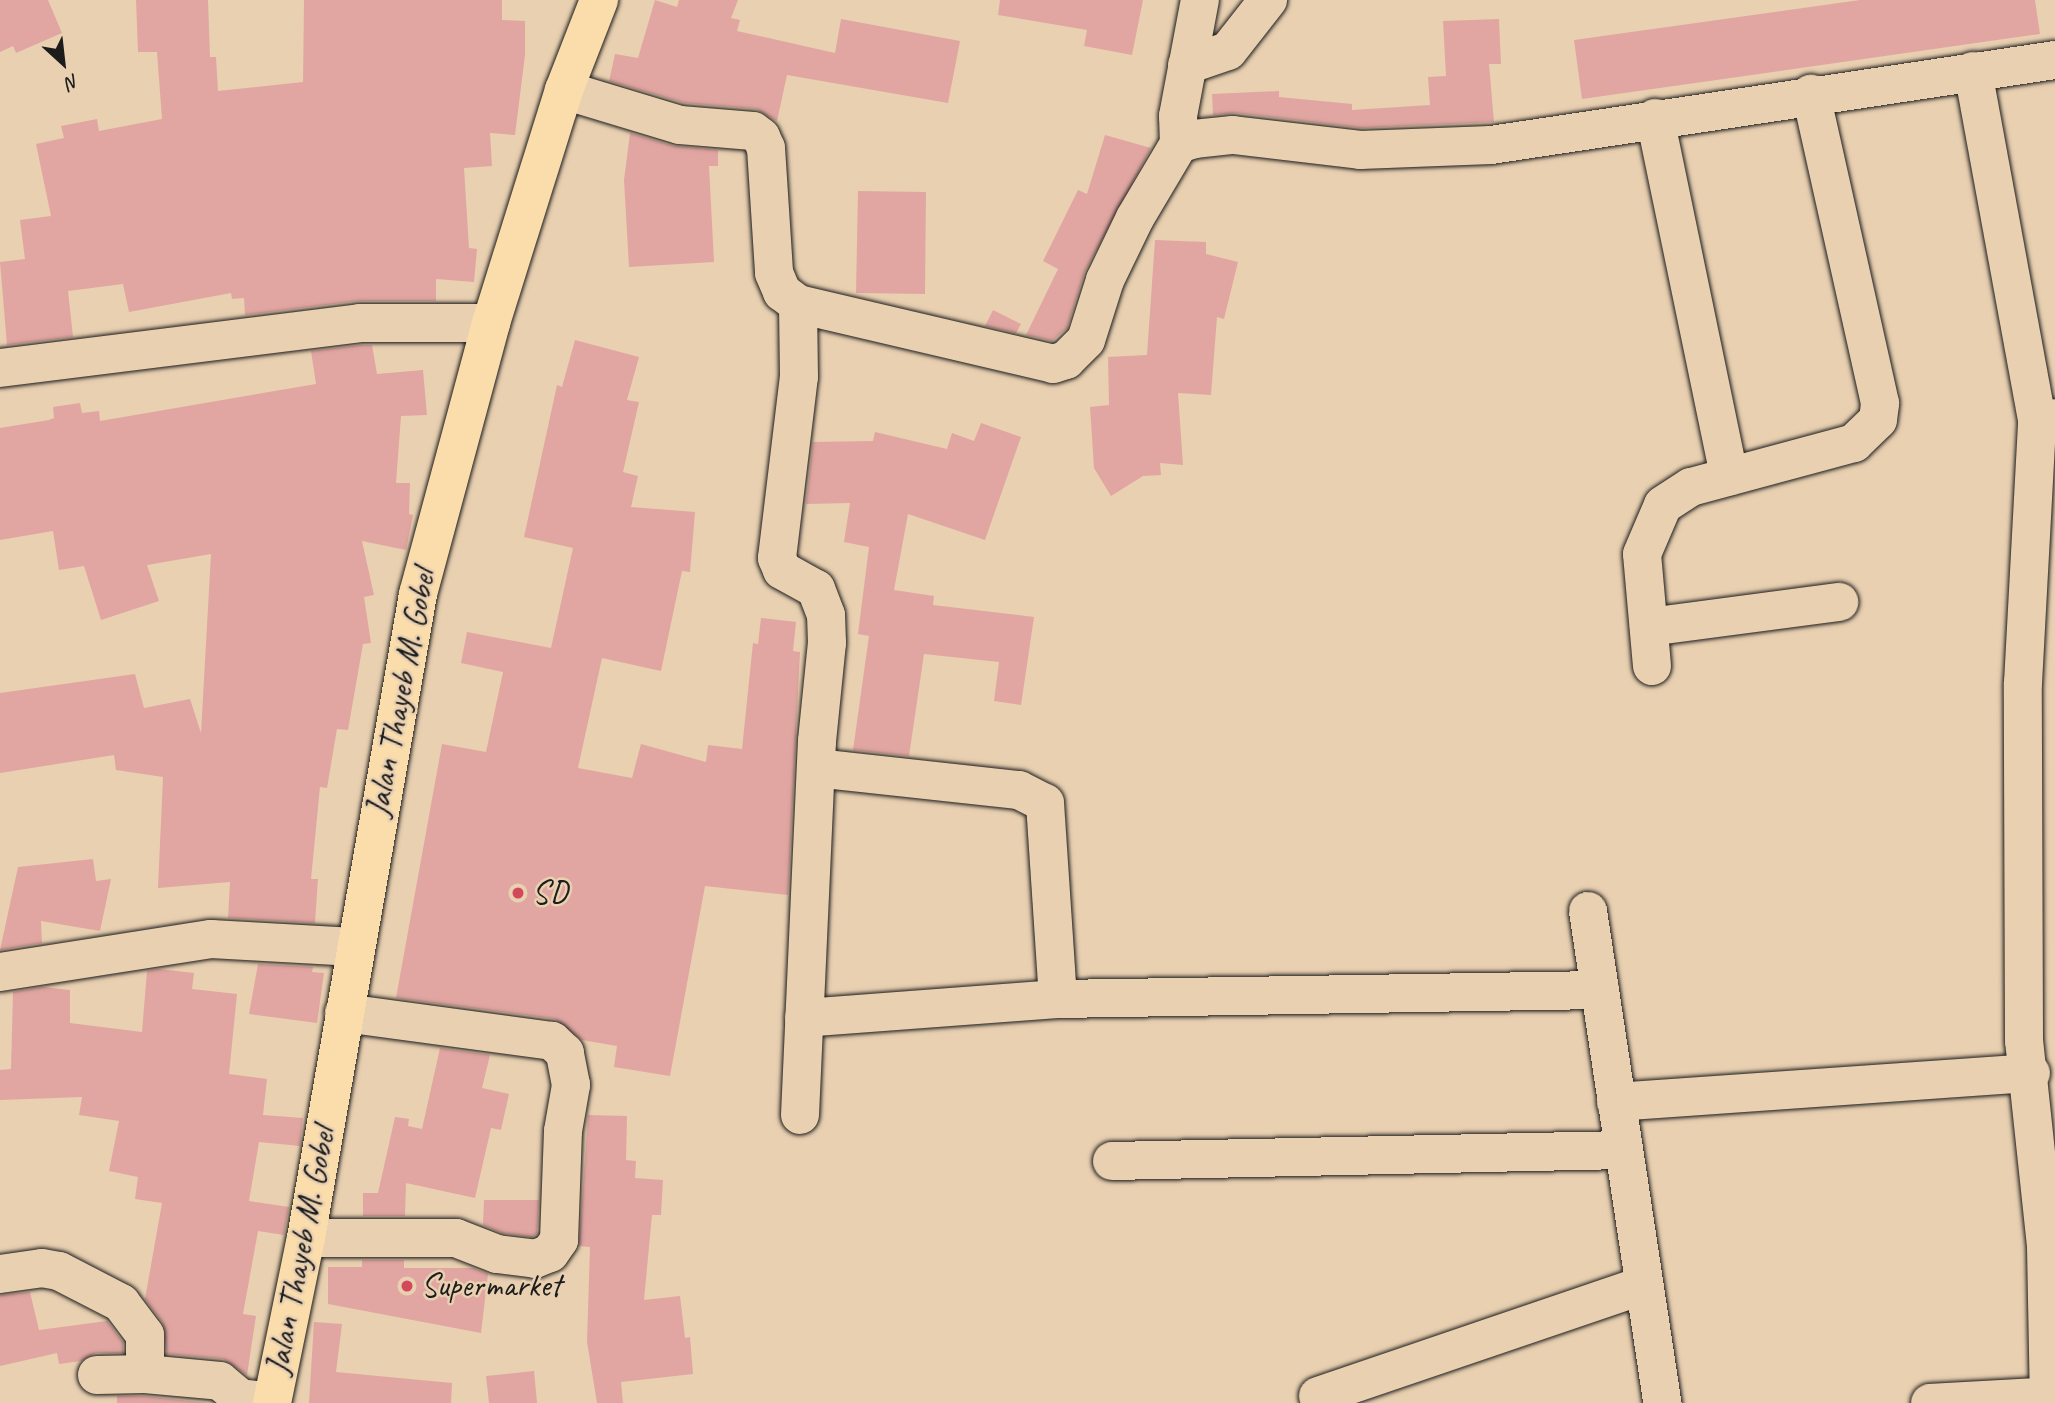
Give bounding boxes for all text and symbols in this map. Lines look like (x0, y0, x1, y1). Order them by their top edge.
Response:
north arrow (28, 28, 98, 98)
text: N (62, 68, 83, 95)
street label: Jalan Thayeb M. Gobel (357, 565, 445, 821)
place label: SD (532, 873, 568, 913)
marker: SD (510, 885, 526, 901)
street label: Jalan Thayeb M. Gobel (257, 1123, 345, 1379)
place label: Supermarket (421, 1266, 561, 1306)
marker: Supermarket (399, 1278, 415, 1294)

